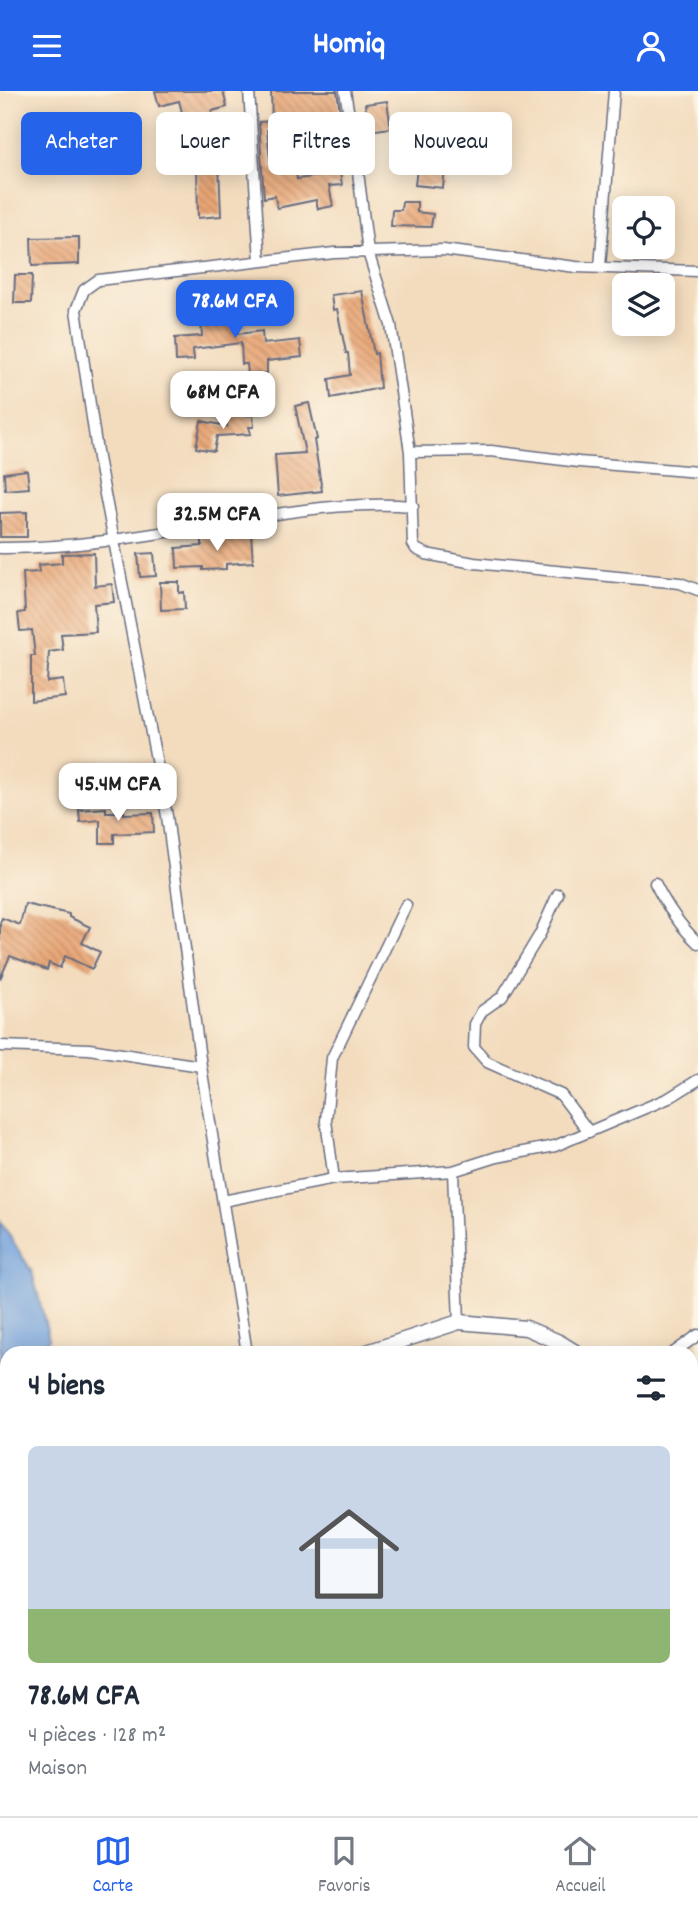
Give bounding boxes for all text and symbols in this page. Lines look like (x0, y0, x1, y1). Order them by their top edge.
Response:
text: Homiq (313, 23, 385, 69)
icon: menu (28, 27, 66, 65)
icon: person (632, 27, 670, 65)
chip: Acheter (21, 112, 142, 175)
chip: Louer (156, 112, 254, 175)
chip: Filtres (268, 112, 375, 175)
chip: Nouveau (389, 112, 512, 175)
map controls (612, 196, 675, 336)
button: locate (612, 196, 675, 259)
button: layers (612, 273, 675, 336)
pin: 78.6M CFA (155, 281, 315, 340)
text: 78.6M CFA (192, 286, 278, 319)
pin: 68M CFA (158, 371, 288, 431)
text: 68M CFA (186, 377, 260, 410)
pin: 32.5M CFA (137, 493, 297, 553)
text: 32.5M CFA (173, 499, 261, 532)
pin: 45.4M CFA (38, 763, 198, 823)
text: 45.4M CFA (75, 769, 161, 802)
text: 4 biens (28, 1367, 106, 1410)
icon: filters (632, 1369, 670, 1407)
icon: home (286, 1491, 412, 1617)
text: 78.6M CFA (28, 1677, 140, 1720)
text: 4 pièces · 128 m² (28, 1720, 166, 1753)
text: Maison (28, 1753, 87, 1786)
tab: Carte (92, 1832, 133, 1901)
tab: Favoris (318, 1832, 370, 1901)
tab: Accueil (555, 1832, 606, 1901)

